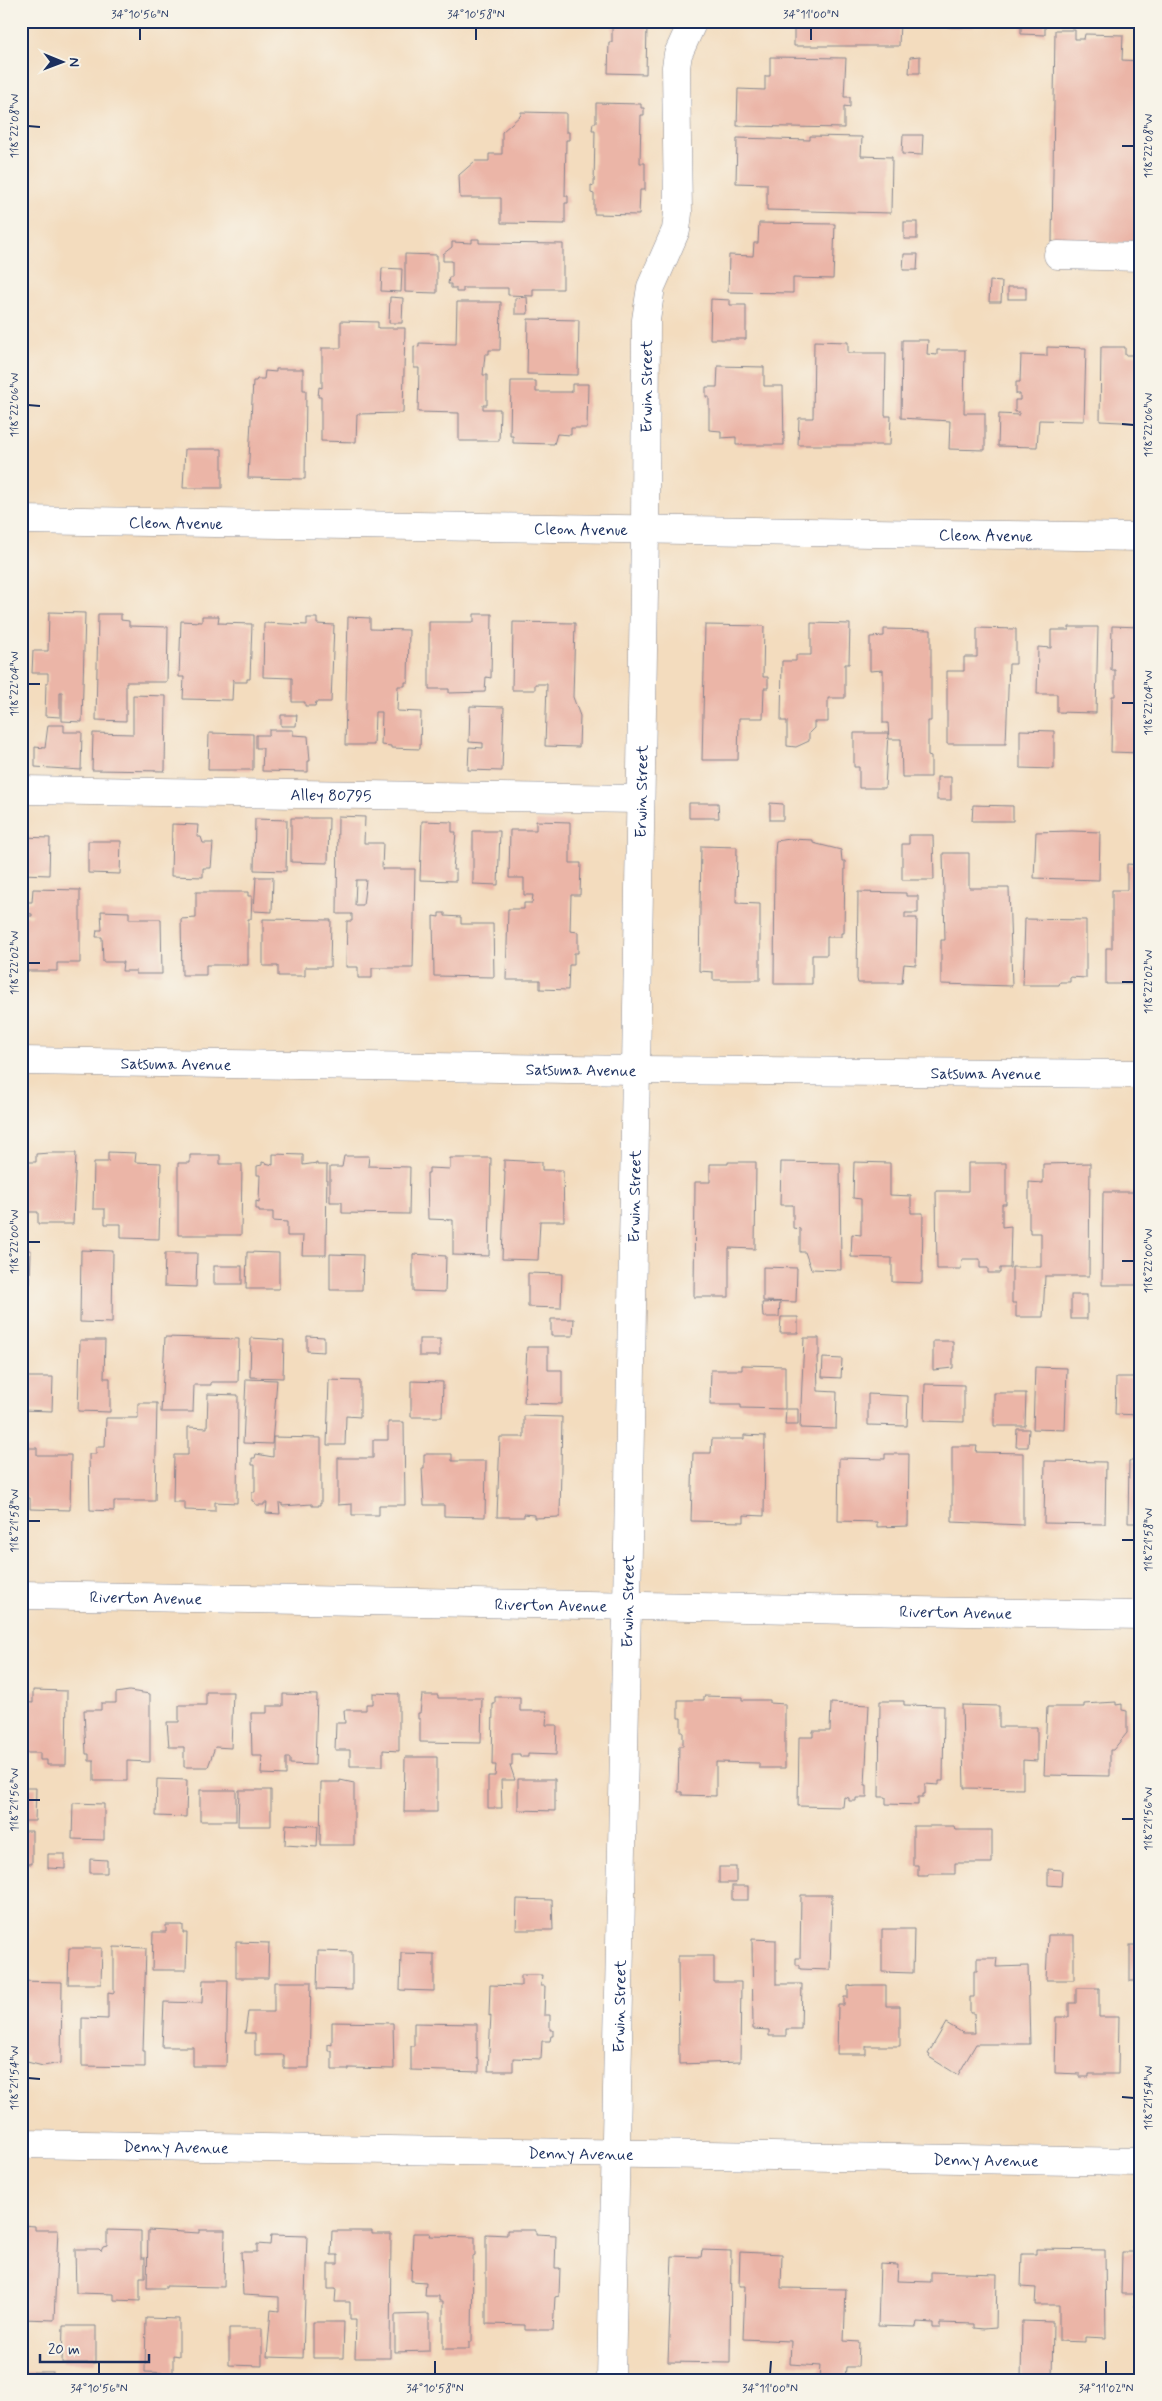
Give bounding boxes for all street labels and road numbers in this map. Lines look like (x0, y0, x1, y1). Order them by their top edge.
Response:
street label: Erwin Street (636, 339, 658, 433)
street label: Cleon Avenue (129, 513, 224, 535)
street label: Cleon Avenue (534, 519, 629, 541)
street label: Cleon Avenue (939, 525, 1034, 547)
street label: Erwin Street (631, 744, 653, 838)
street label: Alley 80795 (290, 785, 372, 807)
street label: Satsuma Avenue (120, 1053, 232, 1076)
street label: Satsuma Avenue (525, 1059, 637, 1082)
street label: Satsuma Avenue (930, 1063, 1042, 1085)
street label: Erwin Street (624, 1149, 647, 1243)
street label: Erwin Street (617, 1554, 640, 1648)
street label: Riverton Avenue (89, 1587, 203, 1610)
street label: Riverton Avenue (494, 1594, 608, 1617)
street label: Riverton Avenue (899, 1602, 1013, 1625)
street label: Erwin Street (609, 1959, 632, 2053)
street label: Denny Avenue (123, 2137, 229, 2159)
street label: Denny Avenue (528, 2143, 634, 2166)
street label: Denny Avenue (933, 2150, 1039, 2172)

